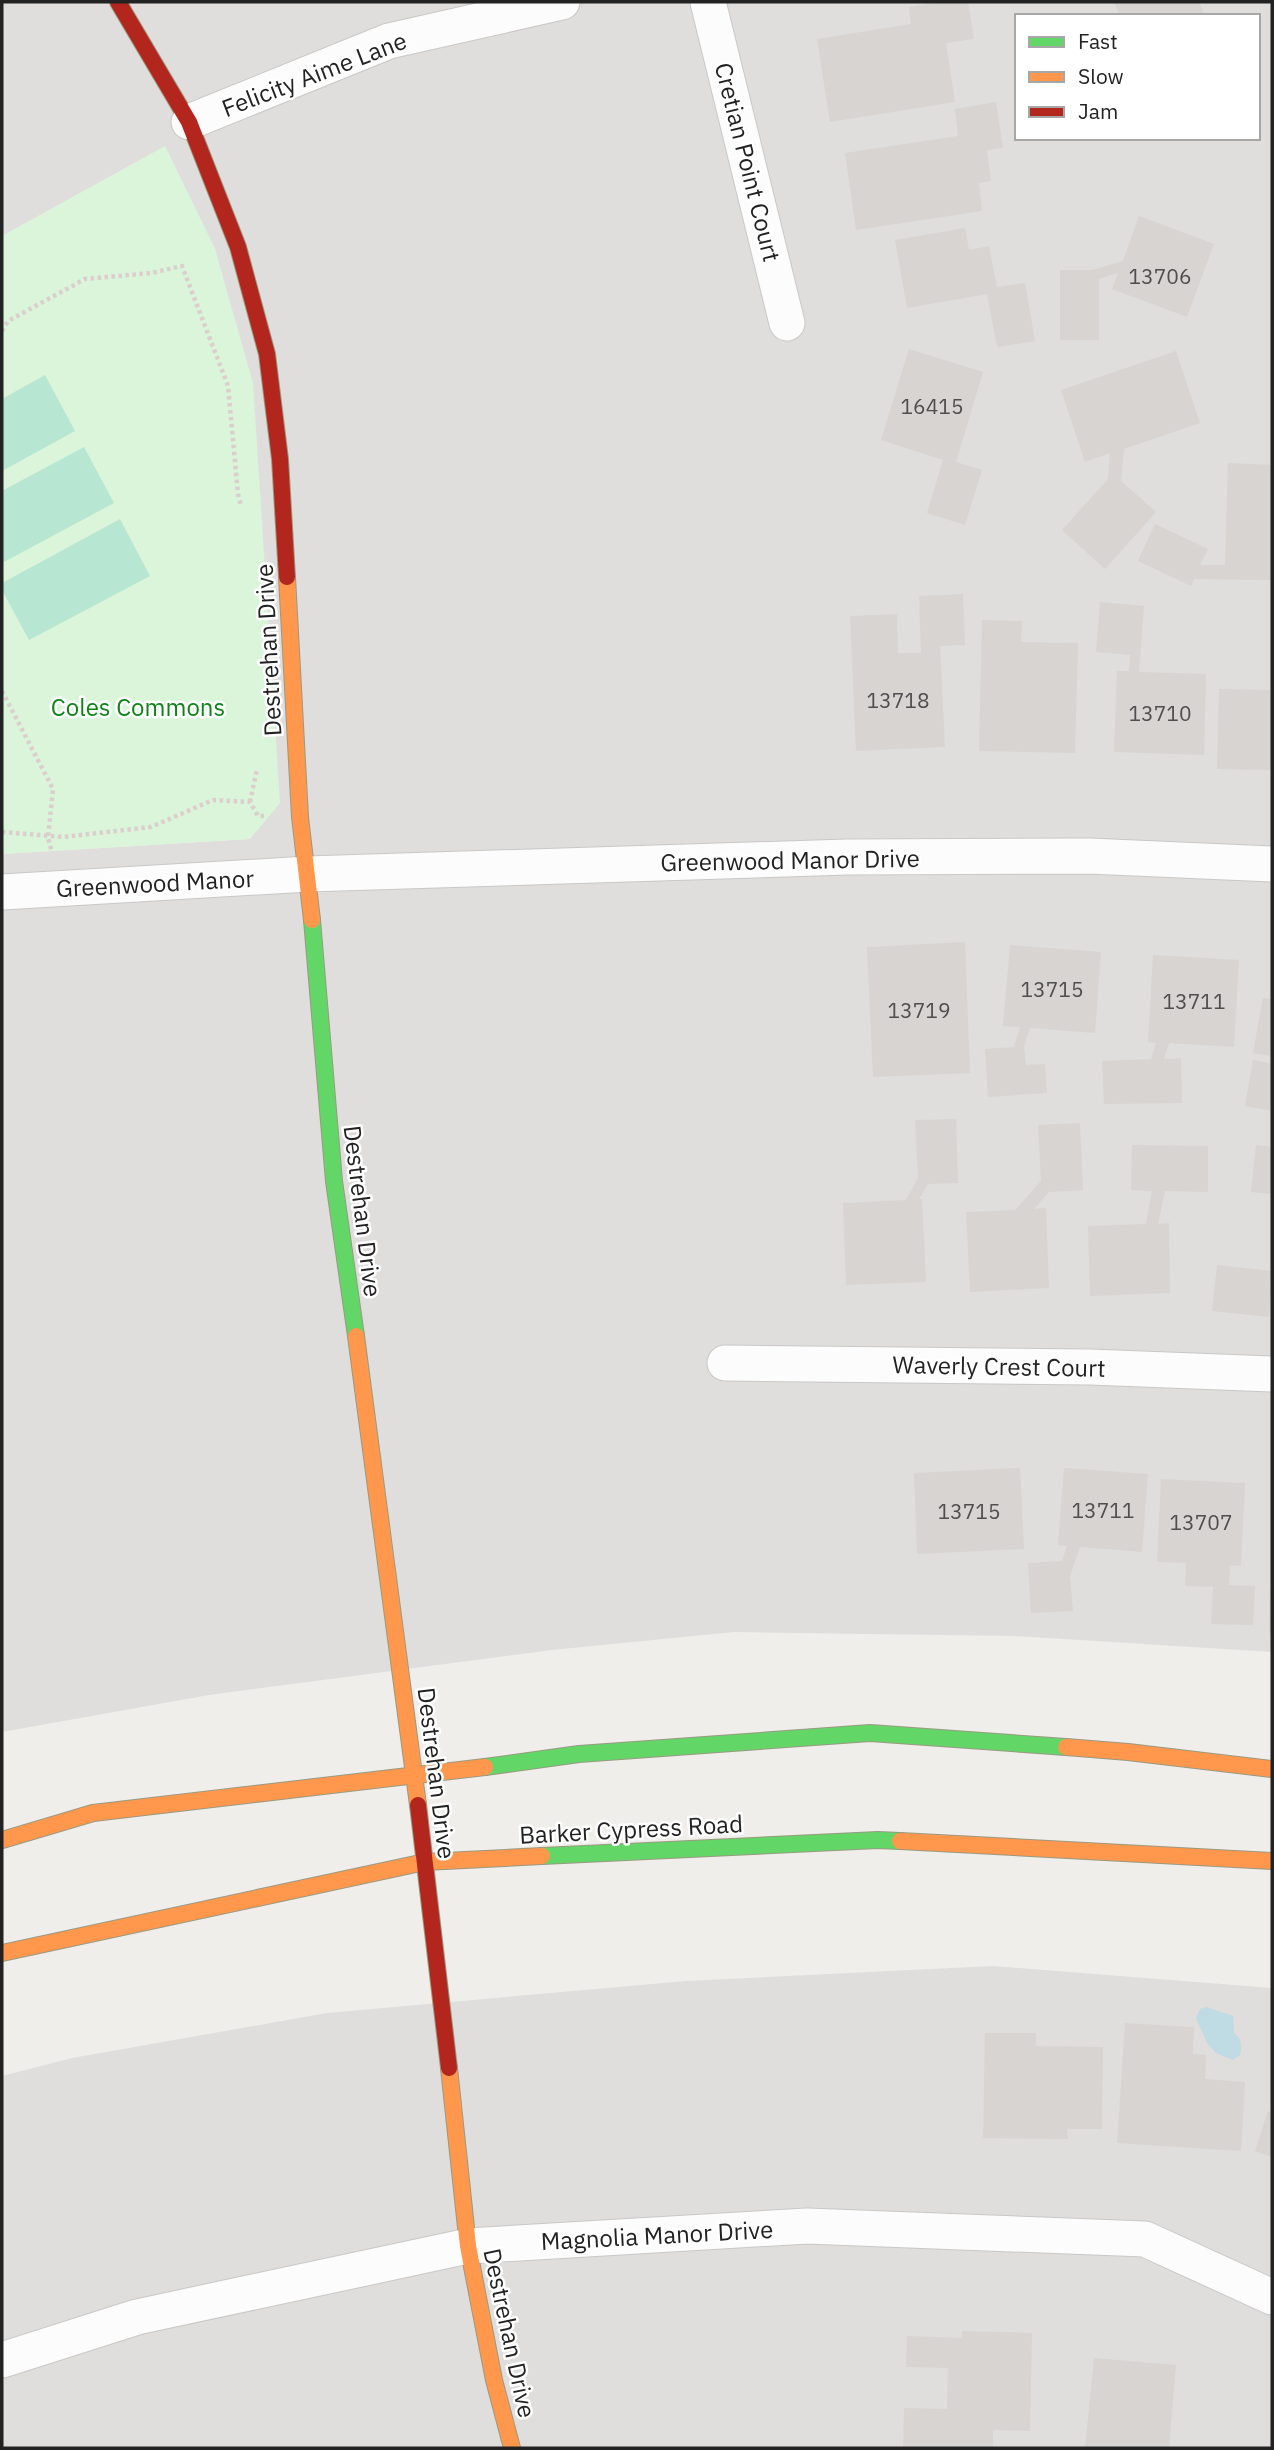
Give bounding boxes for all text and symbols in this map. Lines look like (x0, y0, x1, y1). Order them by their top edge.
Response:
legend (1015, 14, 1260, 140)
street label: Felicity Aime Lane (217, 24, 411, 124)
text: Fast (1078, 27, 1118, 55)
street label: Cretian Point Court (708, 59, 788, 265)
text: Slow (1078, 62, 1124, 90)
text: Jam (1078, 97, 1118, 125)
house number: 13706 (1129, 262, 1192, 290)
house number: 16415 (901, 392, 964, 420)
street label: Destrehan Drive (248, 563, 288, 737)
house number: 13718 (867, 686, 930, 714)
park label: Coles Commons (51, 691, 225, 723)
house number: 13710 (1129, 699, 1192, 727)
street label: Greenwood Manor Drive (660, 842, 920, 878)
street label: Greenwood Manor (55, 862, 255, 904)
house number: 13715 (1021, 975, 1084, 1003)
house number: 13711 (1163, 987, 1226, 1015)
house number: 13719 (888, 996, 951, 1024)
street label: Destrehan Drive (337, 1123, 389, 1299)
street label: Waverly Crest Court (892, 1348, 1106, 1384)
house number: 13711 (1072, 1496, 1135, 1524)
house number: 13715 (938, 1497, 1001, 1525)
house number: 13707 (1170, 1508, 1233, 1536)
street label: Destrehan Drive (411, 1685, 463, 1861)
street label: Barker Cypress Road (518, 1807, 744, 1851)
street label: Magnolia Manor Drive (540, 2213, 774, 2257)
street label: Destrehan Drive (476, 2245, 544, 2421)

